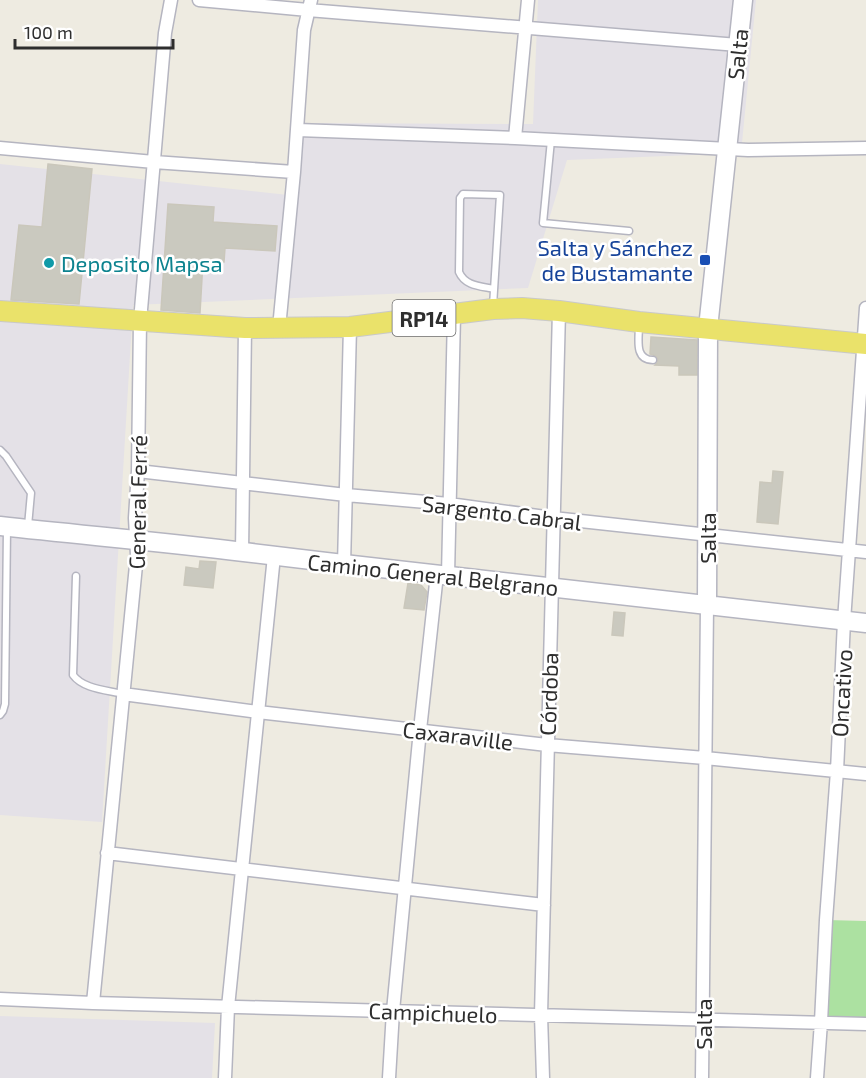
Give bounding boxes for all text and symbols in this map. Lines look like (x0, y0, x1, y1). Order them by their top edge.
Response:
scale bar (15, 12, 172, 50)
text: 100 m (24, 21, 73, 43)
street label: Salta (721, 27, 753, 81)
place label: Salta y Sánchez de Bustamante (537, 234, 693, 285)
place label: Deposito Mapsa (61, 250, 222, 276)
marker: Salta y Sánchez de Bustamante (698, 253, 712, 267)
marker: Deposito Mapsa (42, 256, 56, 270)
road number: RP14 (392, 300, 456, 336)
street label: General Ferré (123, 435, 151, 569)
street label: Sargento Cabral (421, 489, 584, 535)
street label: Salta (694, 512, 720, 564)
street label: Camino General Belgrano (306, 548, 560, 600)
street label: Oncativo (826, 648, 856, 738)
street label: Córdoba (534, 652, 562, 736)
street label: Caxaraville (401, 715, 515, 755)
street label: Campichuelo (368, 997, 498, 1027)
street label: Salta (690, 998, 716, 1050)

